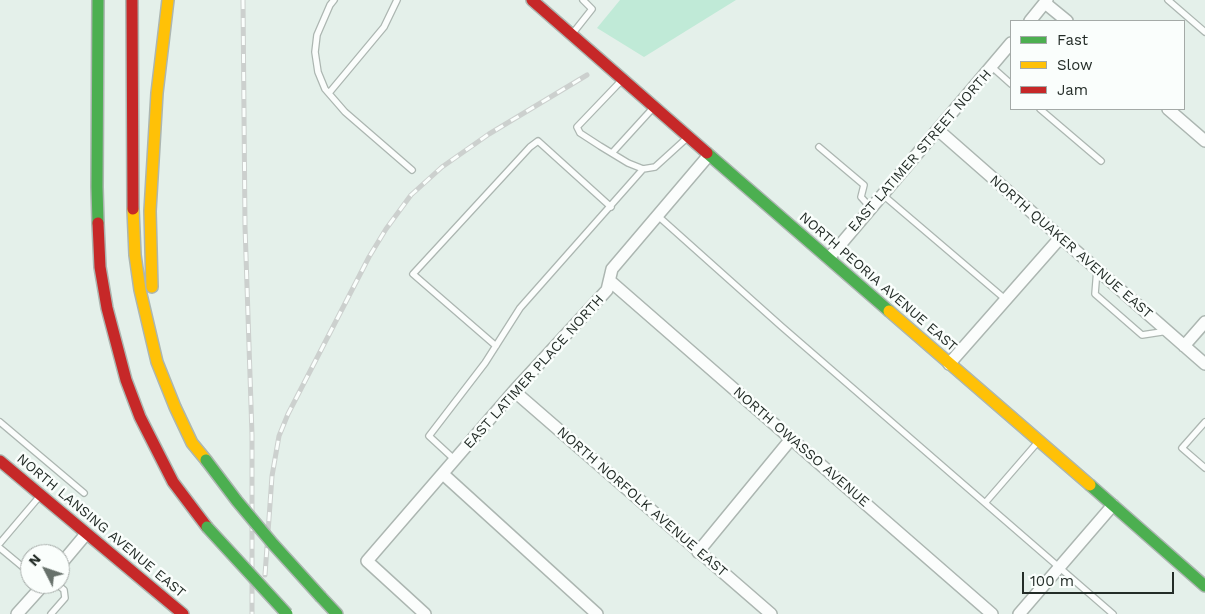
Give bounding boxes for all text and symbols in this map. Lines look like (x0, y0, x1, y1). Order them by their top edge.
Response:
legend (1010, 20, 1185, 110)
text: Fast (1057, 31, 1088, 49)
text: Slow (1057, 56, 1093, 74)
street label: EAST LATIMER STREET NORTH (845, 66, 995, 236)
text: Jam (1057, 81, 1088, 99)
street label: NORTH QUAKER AVENUE EAST (986, 172, 1156, 322)
street label: NORTH PEORIA AVENUE EAST (796, 209, 960, 355)
street label: EAST LATIMER PLACE NORTH (460, 292, 608, 452)
street label: NORTH OWASSO AVENUE (730, 383, 872, 511)
street label: NORTH NORFOLK AVENUE EAST (554, 424, 730, 580)
street label: NORTH LANSING AVENUE EAST (13, 451, 189, 601)
north arrow (20, 544, 70, 594)
scale bar (1025, 562, 1178, 594)
text: 100 m (1030, 572, 1074, 590)

